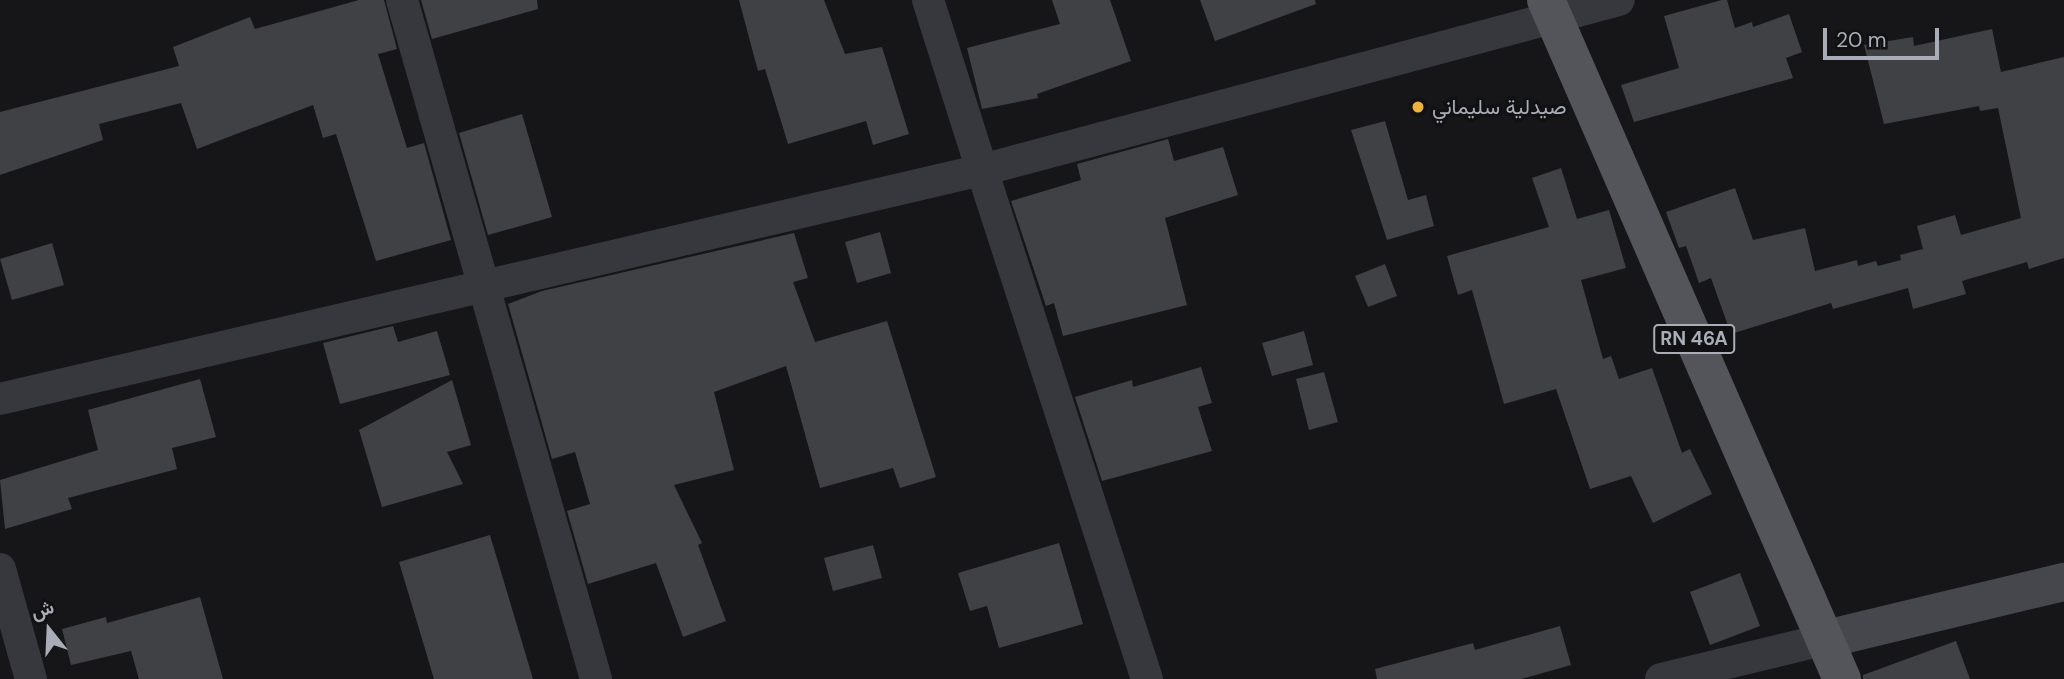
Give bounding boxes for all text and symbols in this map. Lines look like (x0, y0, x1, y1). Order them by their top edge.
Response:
scale bar (1826, 14, 1941, 58)
text: 20 m (1836, 26, 1887, 54)
place label: صيدلية سليماني (1432, 94, 1566, 120)
marker: صيدلية سليماني (1410, 99, 1426, 115)
road number: RN 46A (1652, 324, 1736, 354)
text: ش (28, 594, 57, 625)
north arrow (14, 595, 84, 665)

